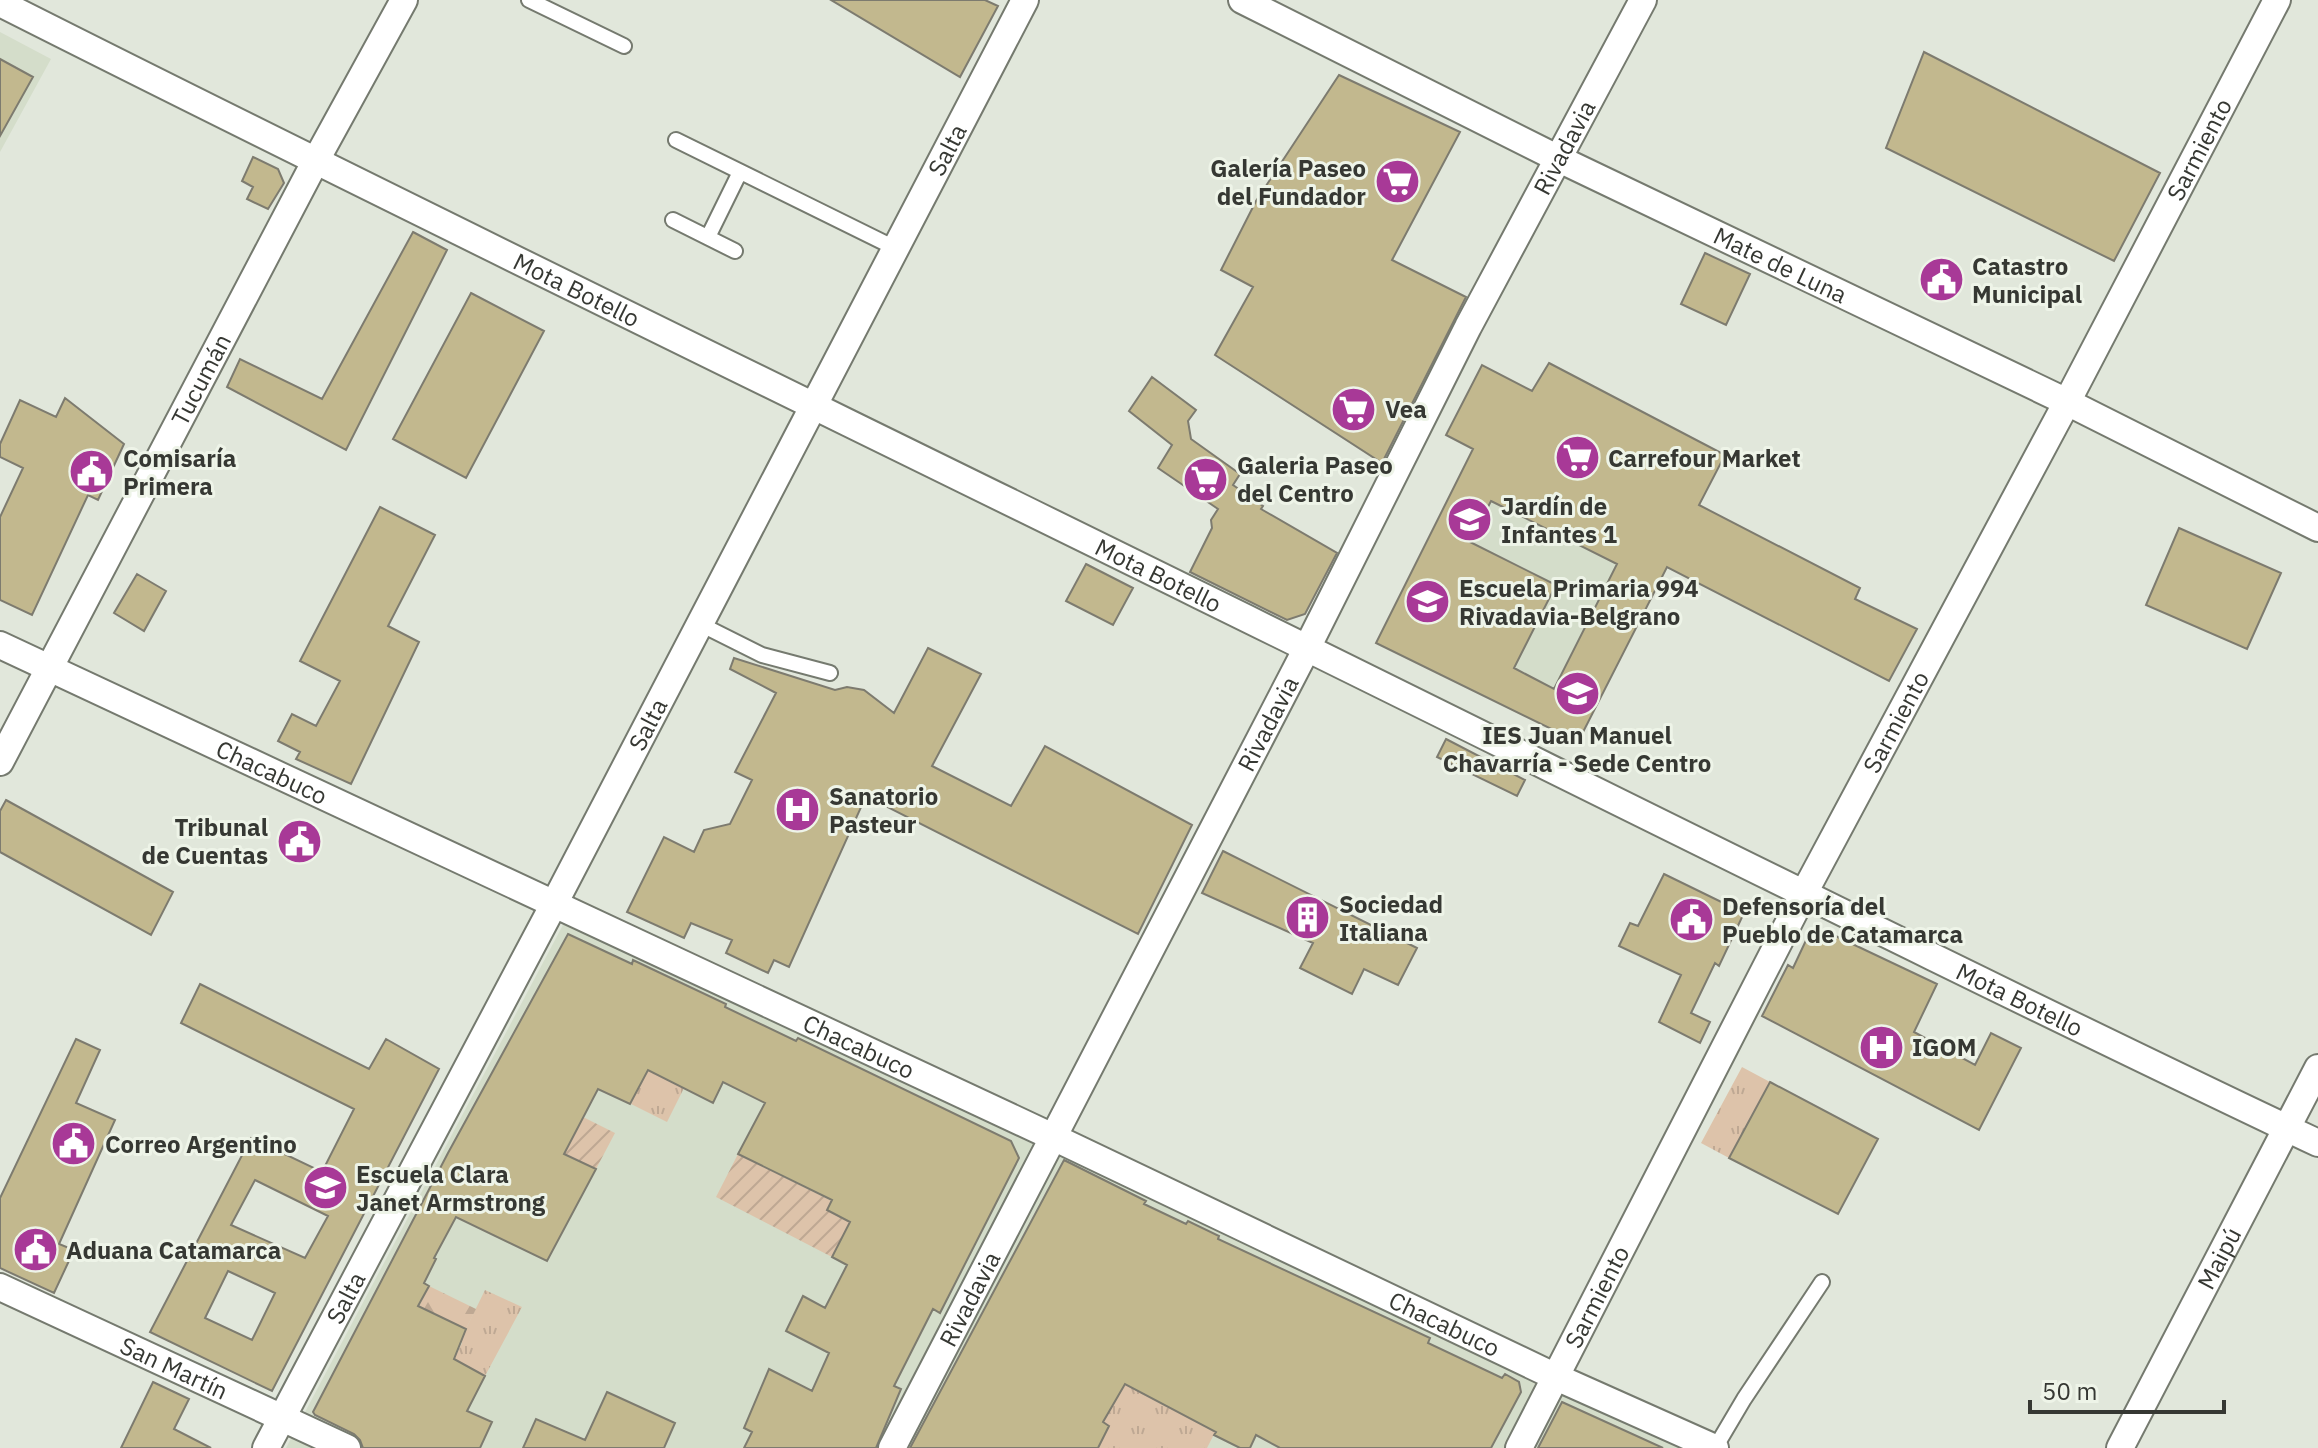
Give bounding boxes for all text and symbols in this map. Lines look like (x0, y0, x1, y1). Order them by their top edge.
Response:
street label: Sarmiento (2159, 93, 2239, 206)
street label: Rivadavia (1526, 94, 1603, 200)
street label: Salta (920, 118, 974, 181)
place label: Galería Paseo del Fundador (1210, 152, 1366, 212)
supermarket icon: Galería Paseo del Fundador (1373, 158, 1421, 206)
street label: Mate de Luna (1708, 219, 1852, 310)
street label: Mota Botello (508, 245, 645, 334)
place label: Catastro Municipal (1972, 250, 2082, 310)
public building icon: Catastro Municipal (1917, 256, 1965, 304)
street label: Tucumán (164, 328, 238, 431)
supermarket icon: Vea (1330, 385, 1378, 433)
place label: Vea (1385, 393, 1427, 425)
supermarket icon: Carrefour Market (1553, 434, 1601, 482)
place label: Comisaría Primera (123, 442, 236, 502)
place label: Carrefour Market (1608, 442, 1801, 474)
public building icon: Comisaría Primera (68, 448, 116, 496)
place label: Galeria Paseo del Centro (1237, 449, 1393, 509)
supermarket icon: Galeria Paseo del Centro (1182, 455, 1230, 503)
place label: Jardín de Infantes 1 (1501, 490, 1617, 550)
school or university icon: Jardín de Infantes 1 (1446, 496, 1494, 544)
street label: Mota Botello (1090, 530, 1227, 620)
place label: Escuela Primaria 994 Rivadavia-Belgrano (1459, 572, 1699, 632)
school or university icon: Escuela Primaria 994 Rivadavia-Belgrano (1404, 578, 1452, 626)
street label: Sarmiento (1855, 665, 1936, 778)
school or university icon: IES Juan Manuel Chavarría - Sede Centro (1553, 669, 1601, 717)
street label: Rivadavia (1230, 670, 1306, 777)
street label: Salta (621, 693, 674, 756)
place label: IES Juan Manuel Chavarría - Sede Centro (1443, 719, 1711, 779)
street label: Chacabuco (211, 732, 333, 812)
place label: Sanatorio Pasteur (829, 780, 938, 840)
hospital icon: Sanatorio Pasteur (774, 786, 822, 834)
place label: Tribunal de Cuentas (142, 811, 268, 871)
public building icon: Tribunal de Cuentas (275, 817, 323, 865)
place label: Sociedad Italiana (1339, 888, 1443, 948)
place label: Defensoría del Pueblo de Catamarca (1722, 890, 1963, 950)
building icon: Sociedad Italiana (1284, 894, 1332, 942)
public building icon: Defensoría del Pueblo de Catamarca (1667, 896, 1715, 944)
street label: Mota Botello (1951, 955, 2088, 1044)
street label: Chacabuco (798, 1007, 920, 1086)
hospital icon: IGOM (1857, 1023, 1905, 1071)
place label: IGOM (1912, 1031, 1976, 1063)
public building icon: Correo Argentino (50, 1120, 98, 1168)
place label: Correo Argentino (105, 1128, 297, 1160)
place label: Escuela Clara Janet Armstrong (356, 1158, 546, 1218)
school or university icon: Escuela Clara Janet Armstrong (301, 1164, 349, 1212)
street label: Maipú (2189, 1222, 2248, 1295)
public building icon: Aduana Catamarca (11, 1226, 59, 1274)
place label: Aduana Catamarca (66, 1234, 281, 1266)
street label: Sarmiento (1557, 1240, 1636, 1354)
street label: Rivadavia (931, 1246, 1007, 1352)
street label: Salta (319, 1266, 373, 1329)
street label: Chacabuco (1384, 1284, 1505, 1364)
street label: San Martín (115, 1329, 233, 1407)
scale bar (2030, 1364, 2224, 1414)
text: 50 m (2042, 1375, 2097, 1407)

